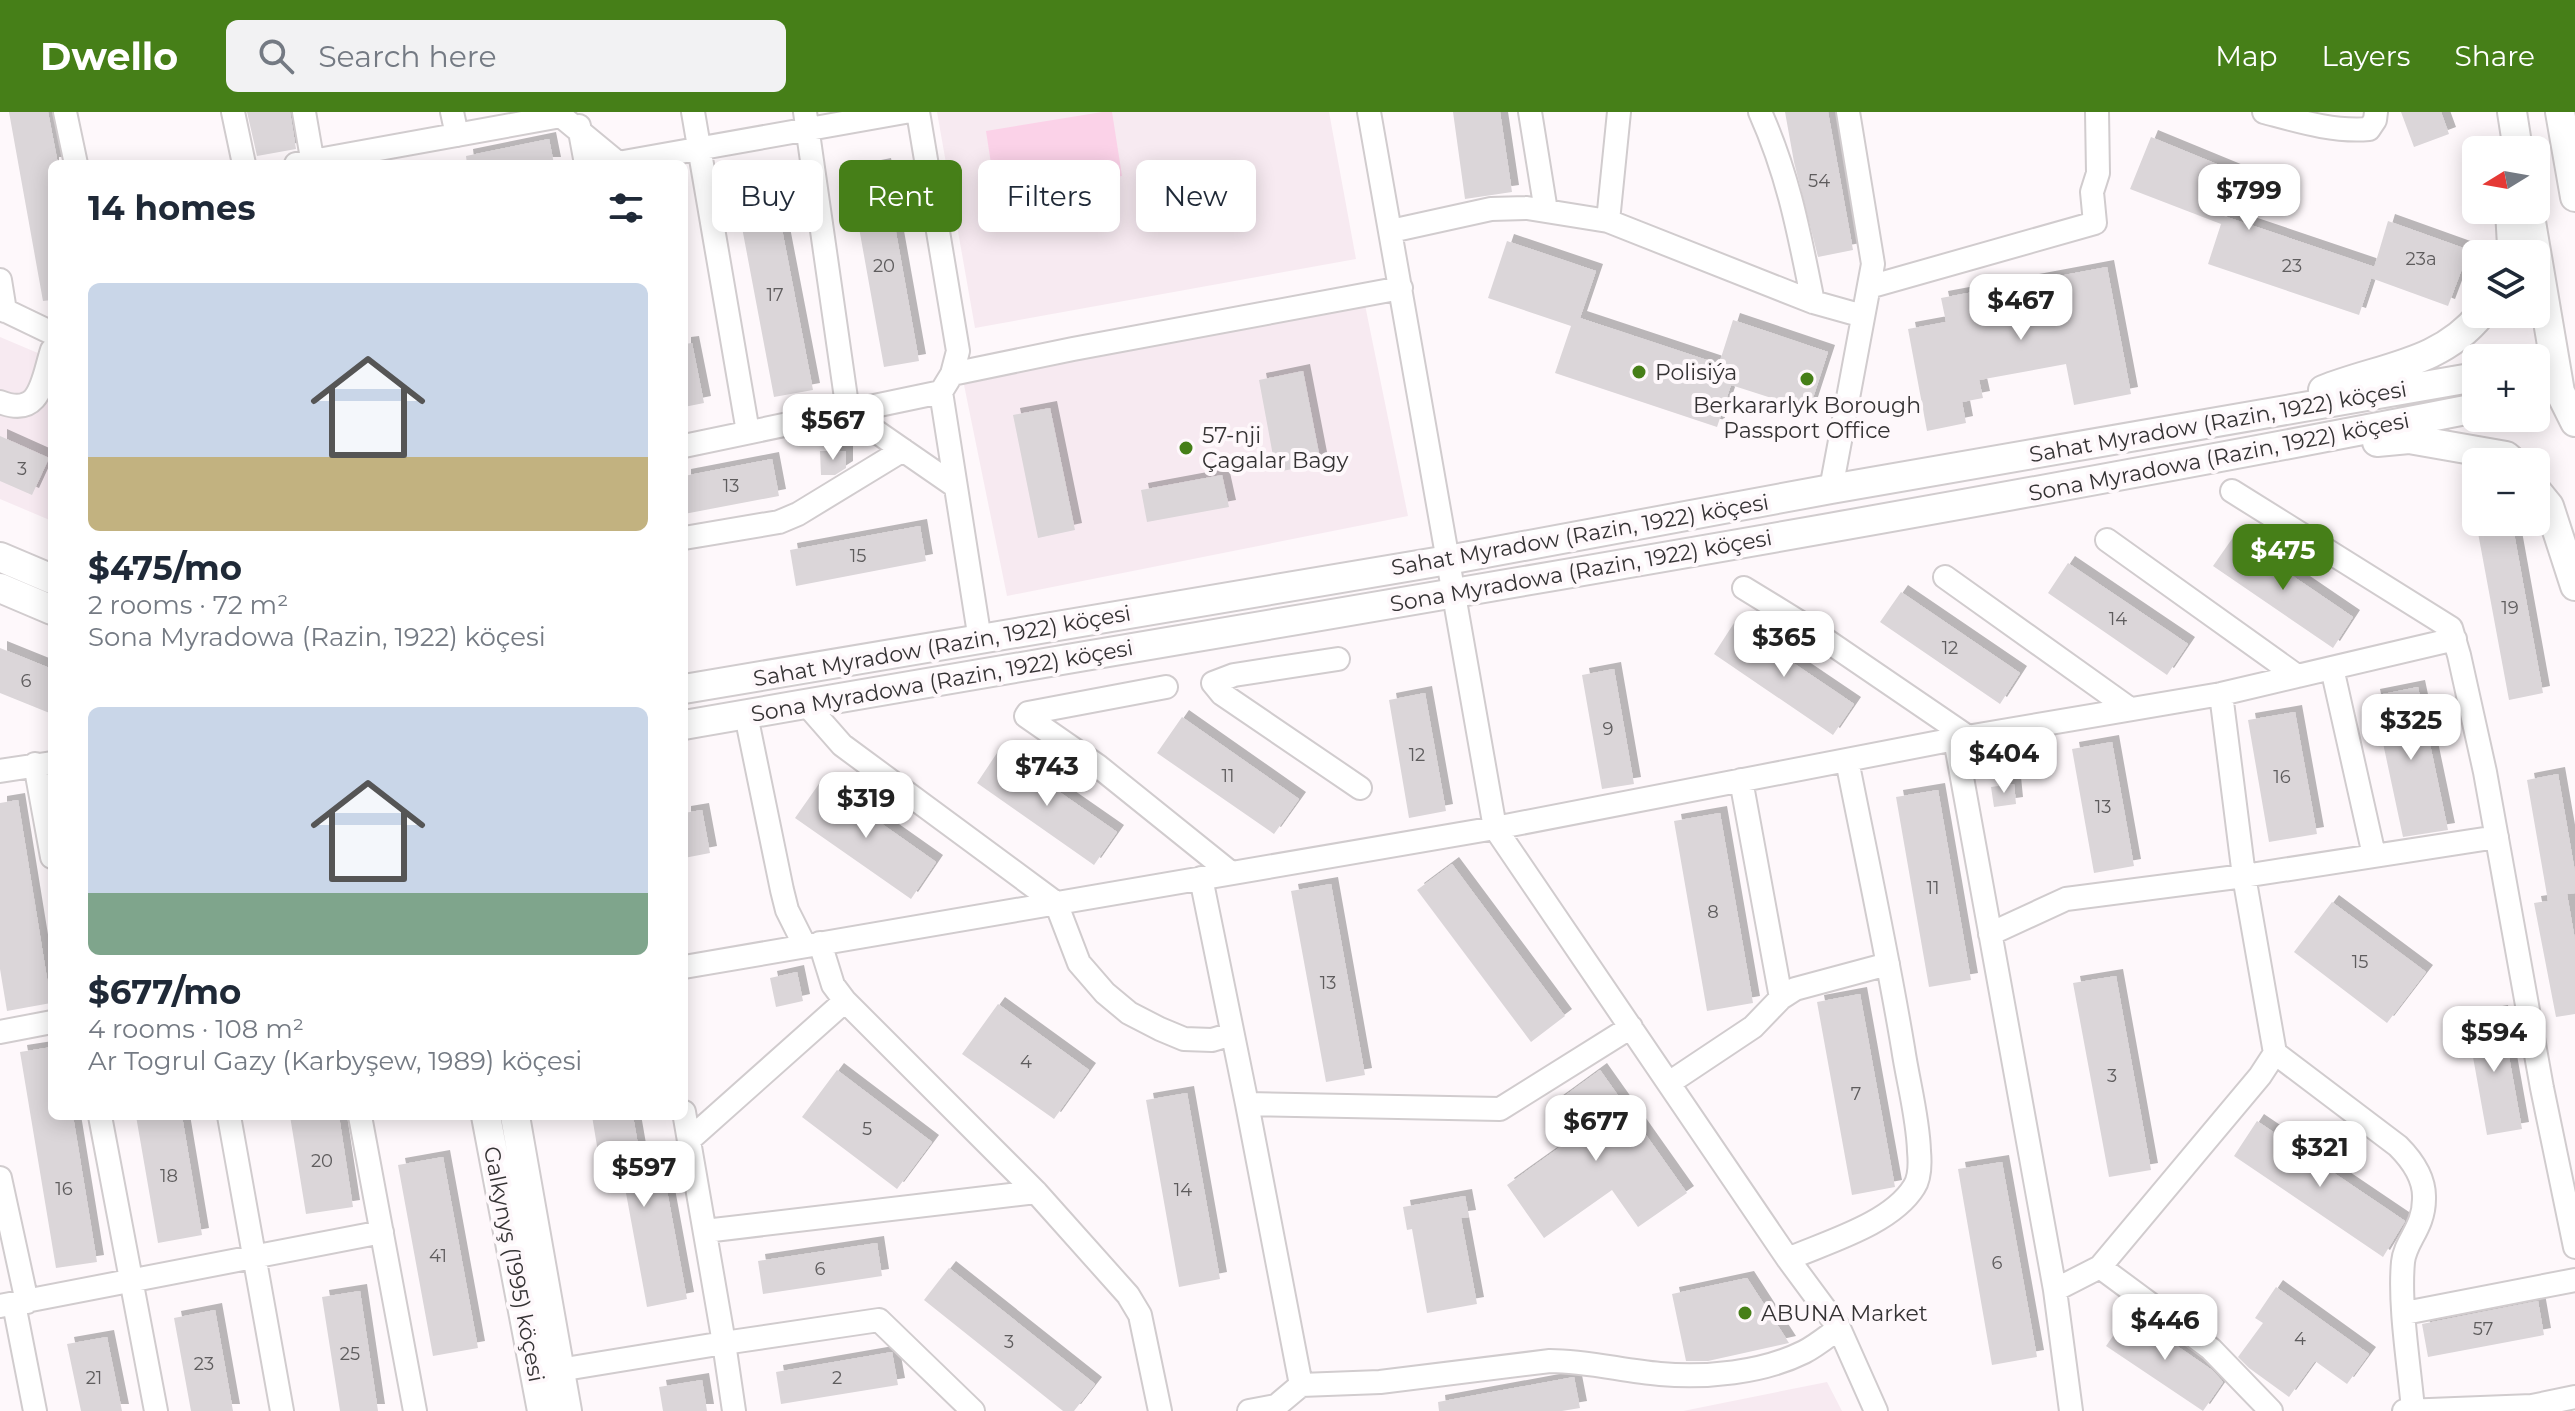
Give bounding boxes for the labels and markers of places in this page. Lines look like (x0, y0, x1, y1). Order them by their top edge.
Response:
pin: $799 (2202, 164, 2296, 232)
pin: $467 (1974, 274, 2068, 342)
place label: Polisiýa (1655, 359, 1737, 386)
marker: Polisiýa (1630, 363, 1648, 381)
marker: Berkararlyk Borough Passport Office (1798, 370, 1816, 388)
place label: Berkararlyk Borough Passport Office (1693, 392, 1921, 444)
pin: $567 (786, 394, 880, 462)
place label: 57-nji Çagalar Bagy (1202, 422, 1348, 474)
marker: 57-nji Çagalar Bagy (1177, 439, 1195, 457)
pin: $475 (2236, 524, 2330, 592)
pin: $365 (1737, 611, 1831, 679)
pin: $325 (2364, 694, 2458, 762)
pin: $404 (1957, 727, 2051, 795)
pin: $743 (1000, 740, 1094, 808)
pin: $319 (819, 772, 913, 840)
pin: $594 (2447, 1006, 2541, 1074)
pin: $677 (1549, 1095, 1643, 1163)
pin: $321 (2273, 1121, 2367, 1189)
pin: $597 (597, 1141, 691, 1209)
pin: $446 (2118, 1294, 2212, 1362)
place label: ABUNA Market (1761, 1300, 1928, 1327)
marker: ABUNA Market (1736, 1304, 1754, 1322)

